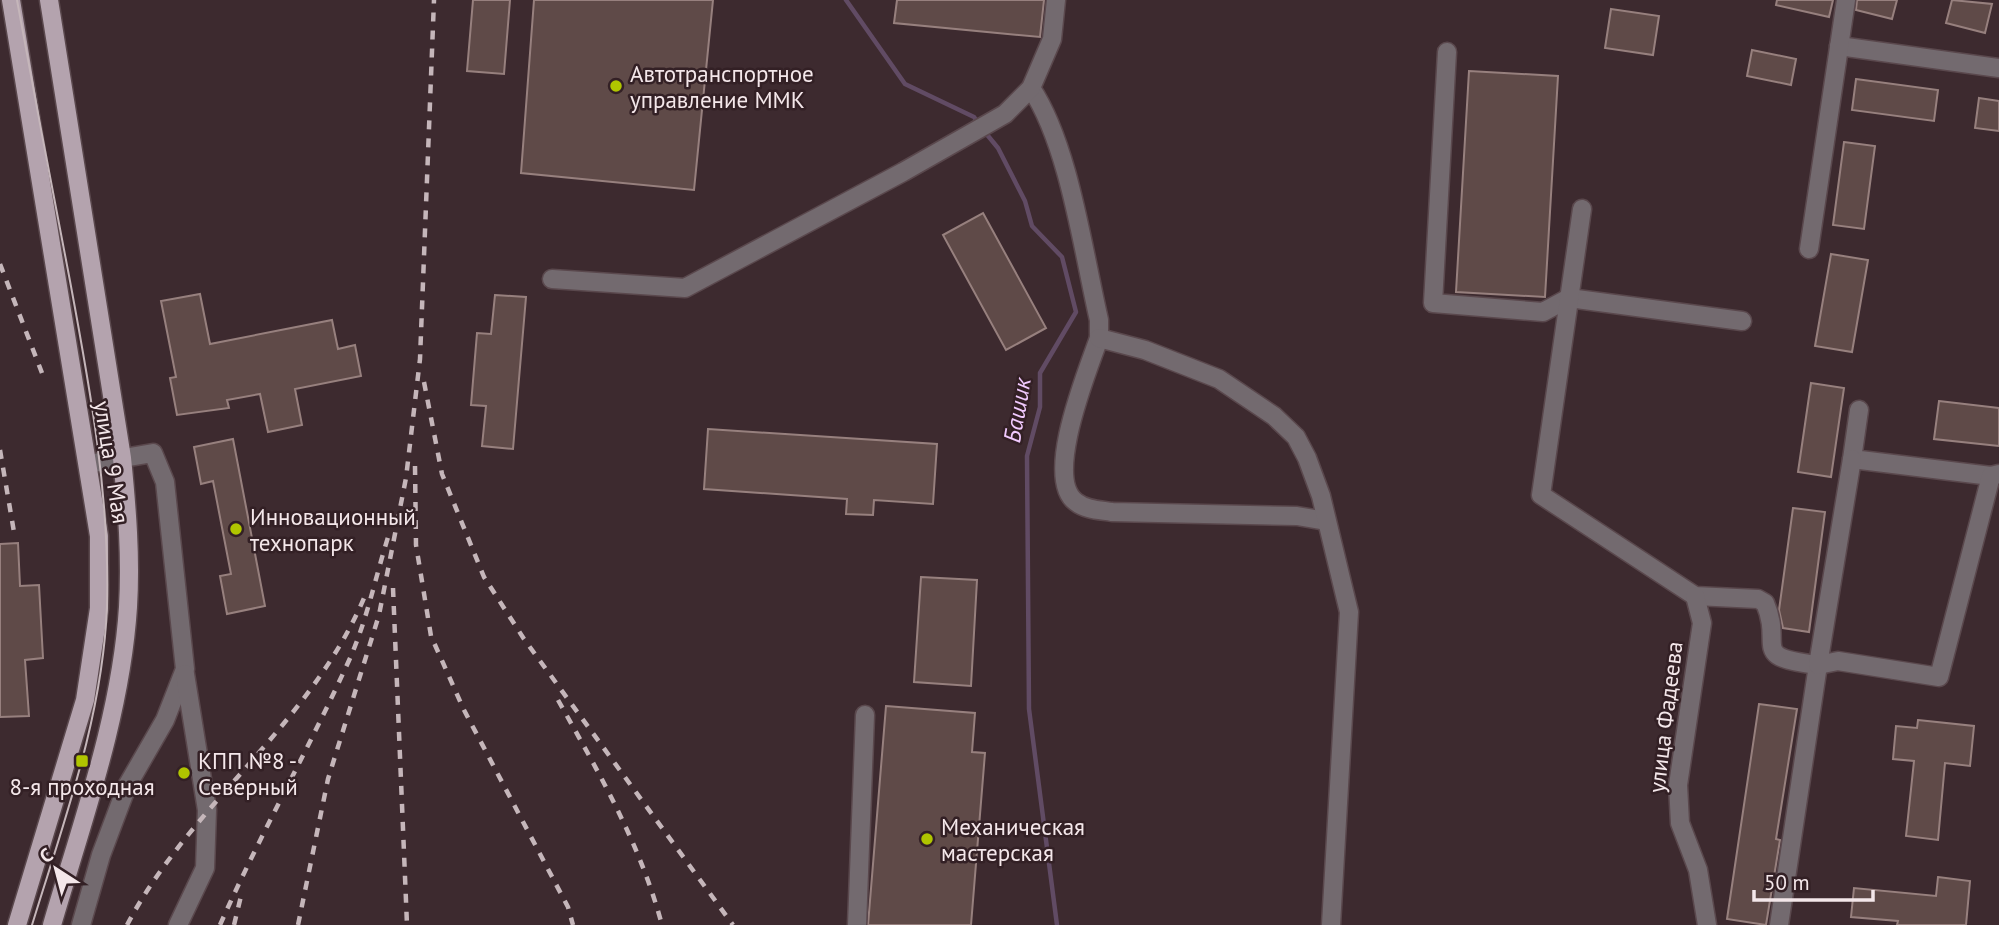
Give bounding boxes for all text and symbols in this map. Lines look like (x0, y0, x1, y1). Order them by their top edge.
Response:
place label: Автотранспортное управление ММК (630, 59, 814, 114)
marker: Автотранспортное управление ММК (608, 78, 624, 94)
water label: Башик (996, 374, 1038, 445)
street label: улица 9 Мая (88, 399, 136, 525)
place label: Инновационный технопарк (250, 502, 416, 557)
marker: Инновационный технопарк (228, 521, 244, 537)
street label: улица Фадеева (1641, 640, 1689, 794)
place label: КПП №8 - Северный (198, 746, 298, 801)
marker: 8-я проходная (74, 753, 90, 769)
marker: КПП №8 - Северный (176, 765, 192, 781)
place label: 8-я проходная (9, 772, 155, 801)
place label: Механическая мастерская (941, 812, 1085, 867)
marker: Механическая мастерская (919, 831, 935, 847)
north arrow (21, 834, 91, 904)
text: С (35, 842, 58, 868)
scale bar (1754, 858, 1873, 902)
text: 50 m (1764, 869, 1810, 896)

